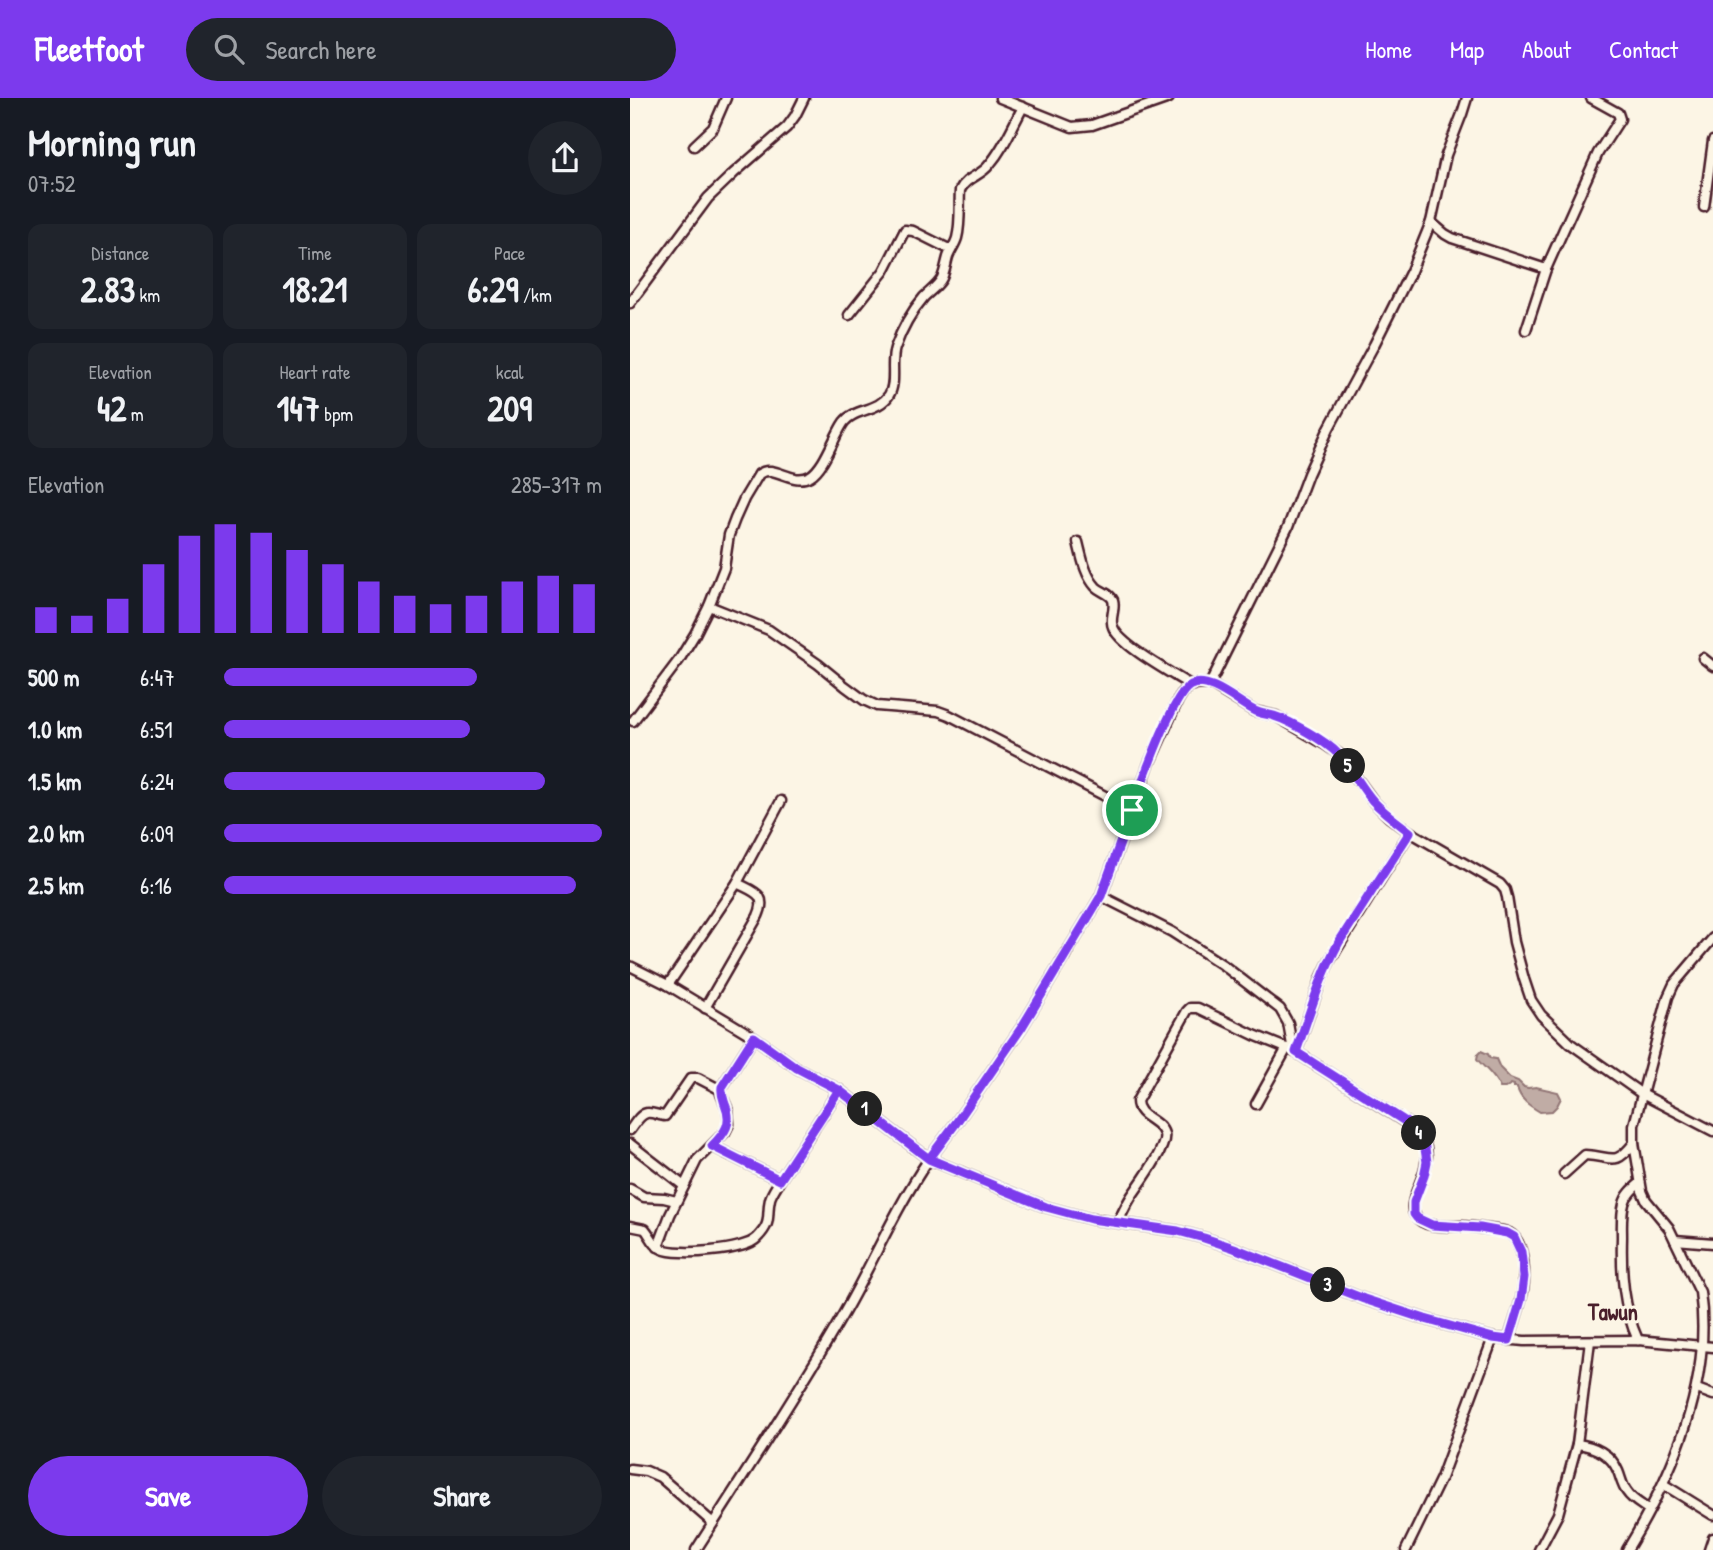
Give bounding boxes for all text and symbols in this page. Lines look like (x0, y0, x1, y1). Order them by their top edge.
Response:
search box (186, 18, 676, 81)
text: Fleetfoot (35, 27, 144, 71)
icon: search (210, 30, 248, 68)
text: Search here (266, 32, 377, 67)
text: Home (1365, 33, 1412, 65)
text: Map (1450, 33, 1484, 65)
text: About (1522, 33, 1571, 65)
text: Contact (1609, 33, 1678, 65)
text: Morning run (28, 116, 196, 168)
button: share (528, 121, 602, 195)
text: 07:52 (28, 168, 76, 199)
text: Distance (91, 240, 149, 266)
text: Time (298, 240, 332, 266)
text: Pace (494, 240, 525, 266)
text: 2.83 (80, 266, 135, 313)
text: 18:21 (282, 266, 348, 313)
text: 6:29 (467, 266, 519, 313)
text: km (135, 282, 160, 308)
text: /km (519, 282, 552, 308)
text: Elevation (89, 359, 152, 385)
text: Heart rate (280, 359, 350, 385)
text: kcal (496, 359, 524, 385)
text: 42 (97, 385, 126, 432)
text: 147 (277, 385, 320, 432)
text: 209 (487, 385, 532, 432)
text: m (126, 401, 144, 427)
text: bpm (320, 401, 353, 427)
text: Elevation (28, 469, 104, 500)
text: 285–317 m (511, 469, 602, 500)
text: 500 m (28, 662, 79, 693)
text: 6:47 (140, 662, 175, 693)
text: 1.0 km (28, 714, 82, 745)
text: 6:51 (140, 714, 173, 745)
pin: 5 (1330, 748, 1366, 784)
text: 5 (1343, 752, 1352, 778)
text: 1.5 km (28, 766, 81, 797)
text: 6:24 (140, 766, 174, 797)
pin (1102, 780, 1162, 840)
icon: arrive (1113, 791, 1151, 829)
text: 2.0 km (28, 818, 84, 849)
text: 6:09 (140, 818, 173, 849)
text: 2.5 km (28, 870, 84, 901)
text: 6:16 (140, 870, 172, 901)
pin: 1 (848, 1091, 882, 1126)
text: 1 (861, 1095, 868, 1121)
pin: 4 (1402, 1116, 1436, 1150)
text: 4 (1415, 1119, 1422, 1145)
pin: 3 (1310, 1268, 1346, 1302)
text: 3 (1323, 1271, 1332, 1297)
district label: Tawun (1587, 1296, 1638, 1327)
button: Save (28, 1456, 308, 1536)
button: Share (322, 1456, 602, 1536)

